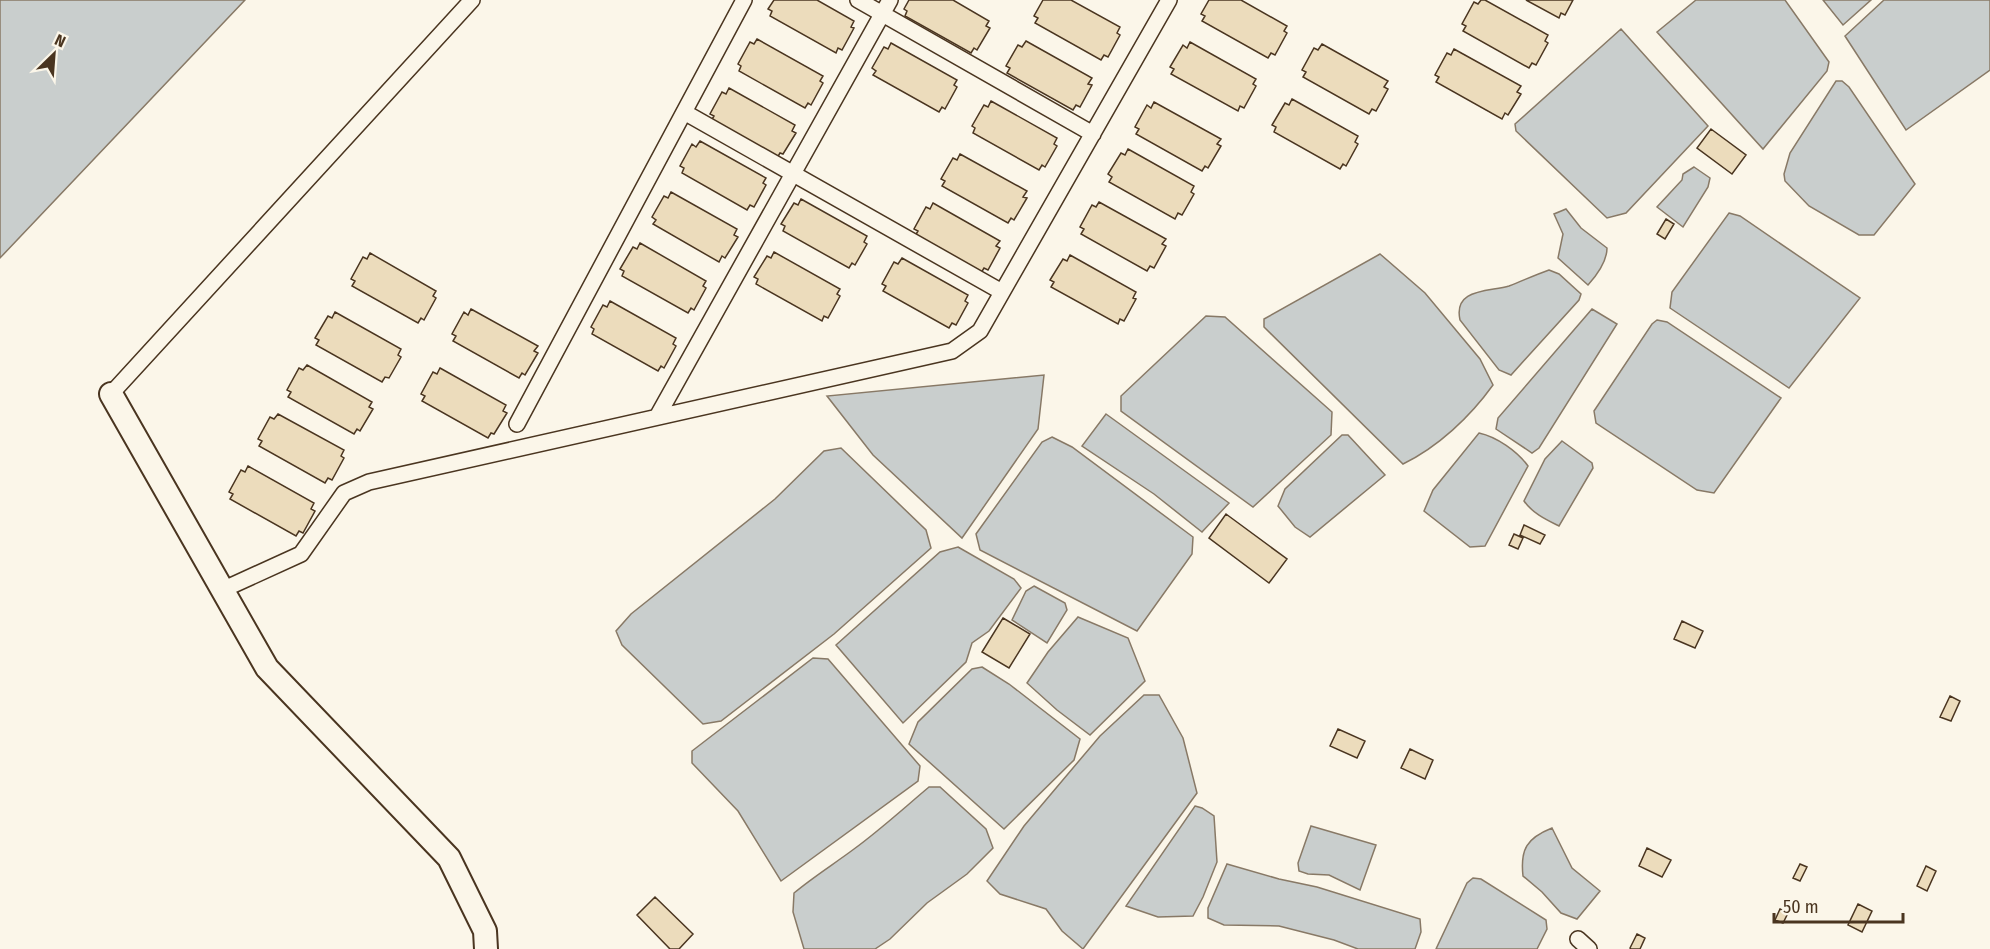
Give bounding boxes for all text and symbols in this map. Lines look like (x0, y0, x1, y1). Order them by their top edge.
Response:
north arrow (24, 24, 84, 84)
text: N (52, 30, 68, 51)
scale bar (1774, 886, 1903, 924)
text: 50 m (1783, 896, 1819, 918)

